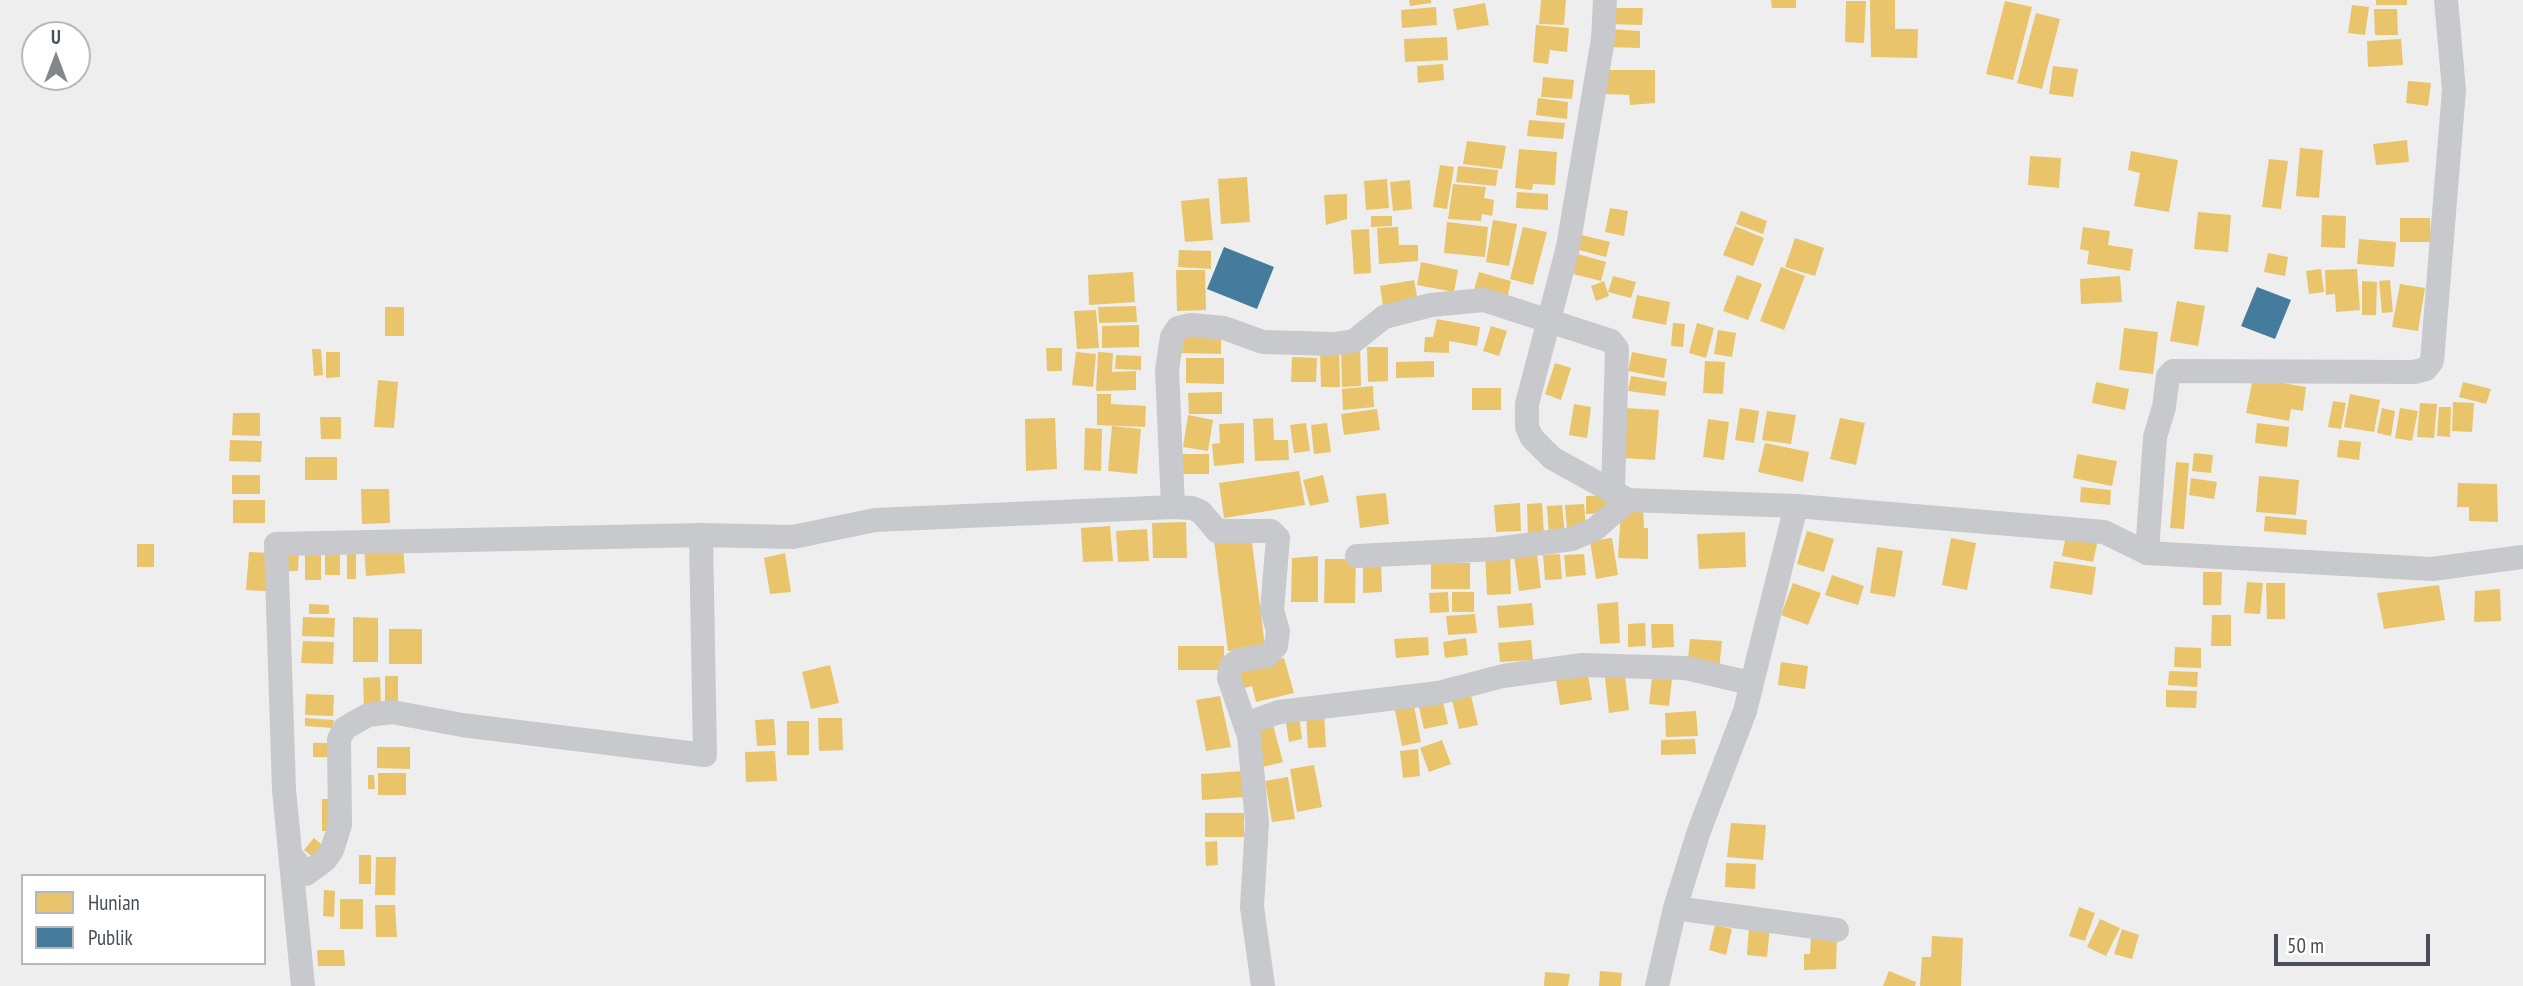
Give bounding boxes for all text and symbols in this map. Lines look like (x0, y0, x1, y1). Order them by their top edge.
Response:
north arrow (21, 21, 91, 91)
text: U (51, 25, 61, 49)
legend (21, 874, 266, 965)
text: Hunian (88, 889, 140, 916)
scale bar (2278, 920, 2434, 964)
text: Publik (88, 924, 133, 951)
text: 50 m (2287, 932, 2324, 959)

